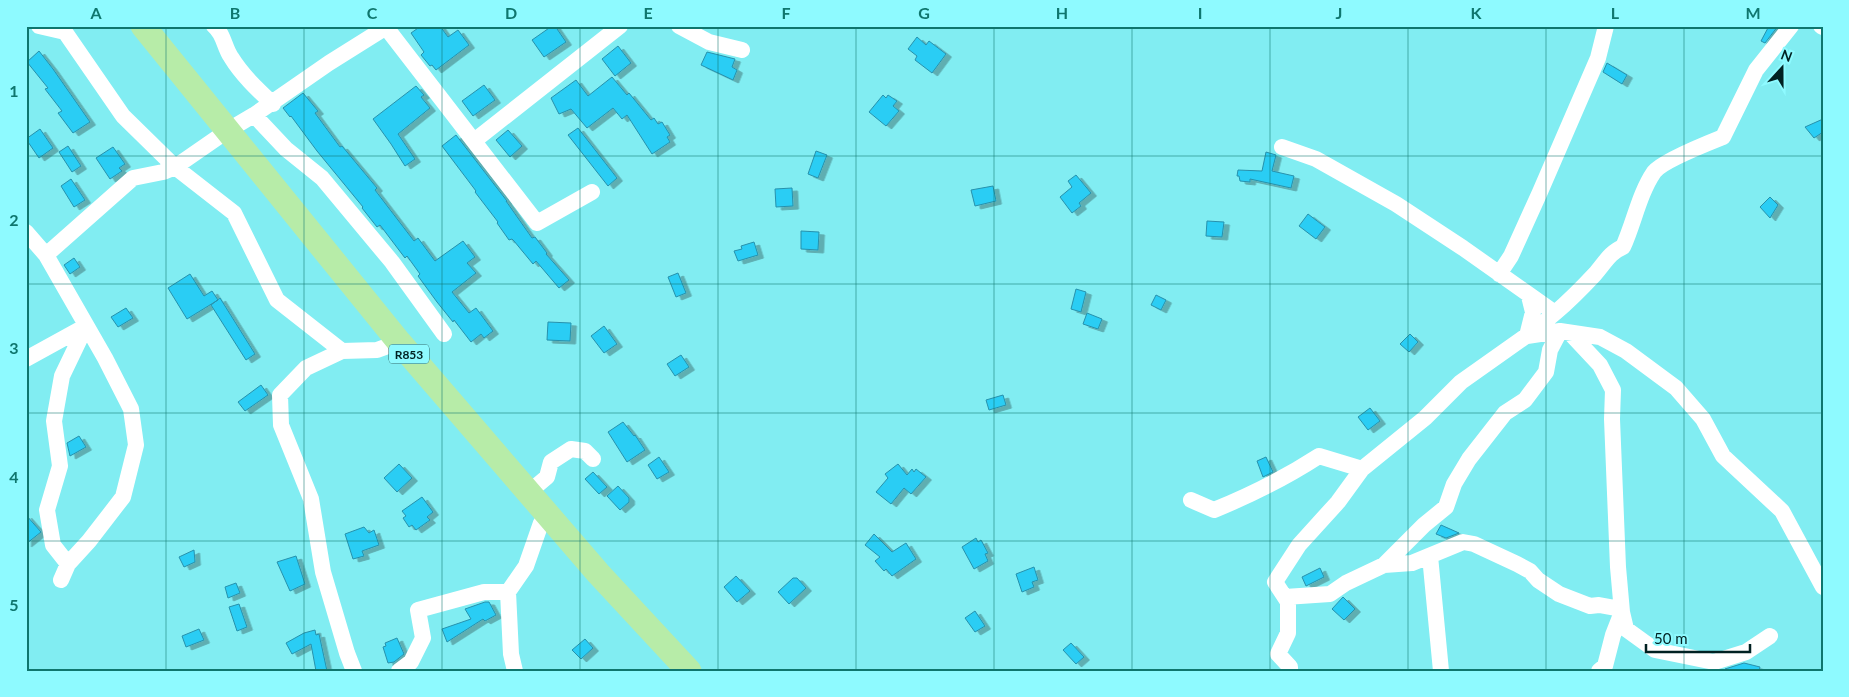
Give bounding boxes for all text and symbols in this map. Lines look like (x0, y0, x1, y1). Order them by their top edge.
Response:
text: A (89, 3, 102, 22)
text: B (230, 3, 240, 22)
text: C (367, 3, 378, 22)
text: D (505, 3, 517, 22)
text: E (643, 3, 653, 22)
text: F (781, 3, 791, 22)
text: G (918, 3, 930, 22)
text: H (1056, 3, 1068, 22)
text: I (1198, 3, 1202, 22)
text: J (1336, 3, 1342, 22)
text: K (1471, 3, 1483, 22)
text: L (1611, 3, 1620, 22)
text: M (1745, 3, 1761, 22)
north arrow (1756, 42, 1806, 92)
text: N (1779, 46, 1795, 65)
text: 1 (9, 81, 19, 100)
text: 2 (9, 210, 19, 229)
text: 3 (9, 338, 19, 357)
road number: R853 (389, 344, 429, 364)
text: 4 (9, 467, 19, 486)
text: 5 (9, 595, 19, 614)
scale bar (1646, 622, 1750, 654)
text: 50 m (1654, 629, 1688, 647)

